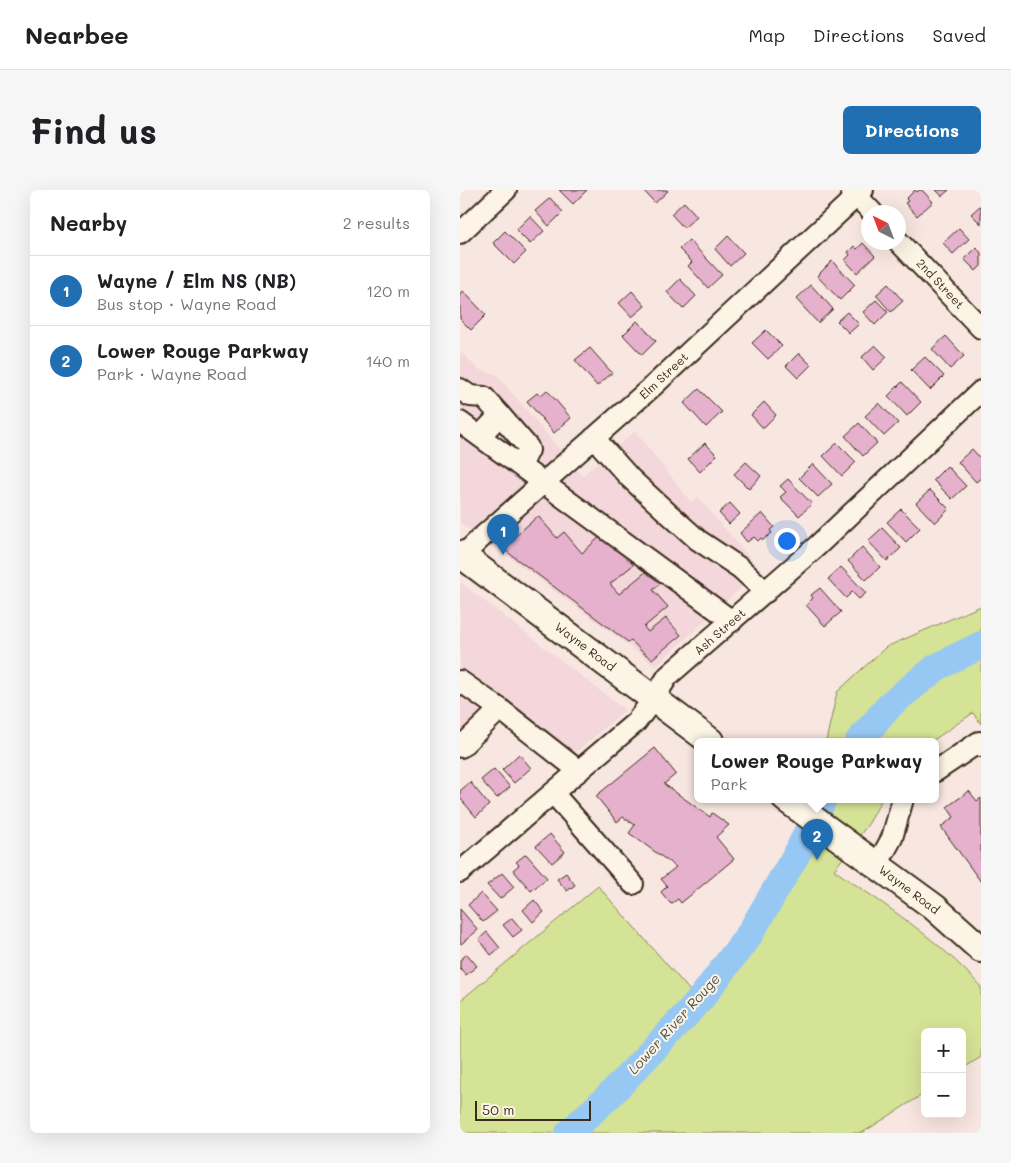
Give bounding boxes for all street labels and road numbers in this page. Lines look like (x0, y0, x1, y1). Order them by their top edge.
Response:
street label: 2nd Street (913, 255, 968, 312)
street label: Elm Street (635, 348, 691, 402)
street label: Ash Street (690, 605, 748, 658)
street label: Wayne Road (552, 618, 620, 675)
street label: Wayne Road (876, 861, 944, 918)

